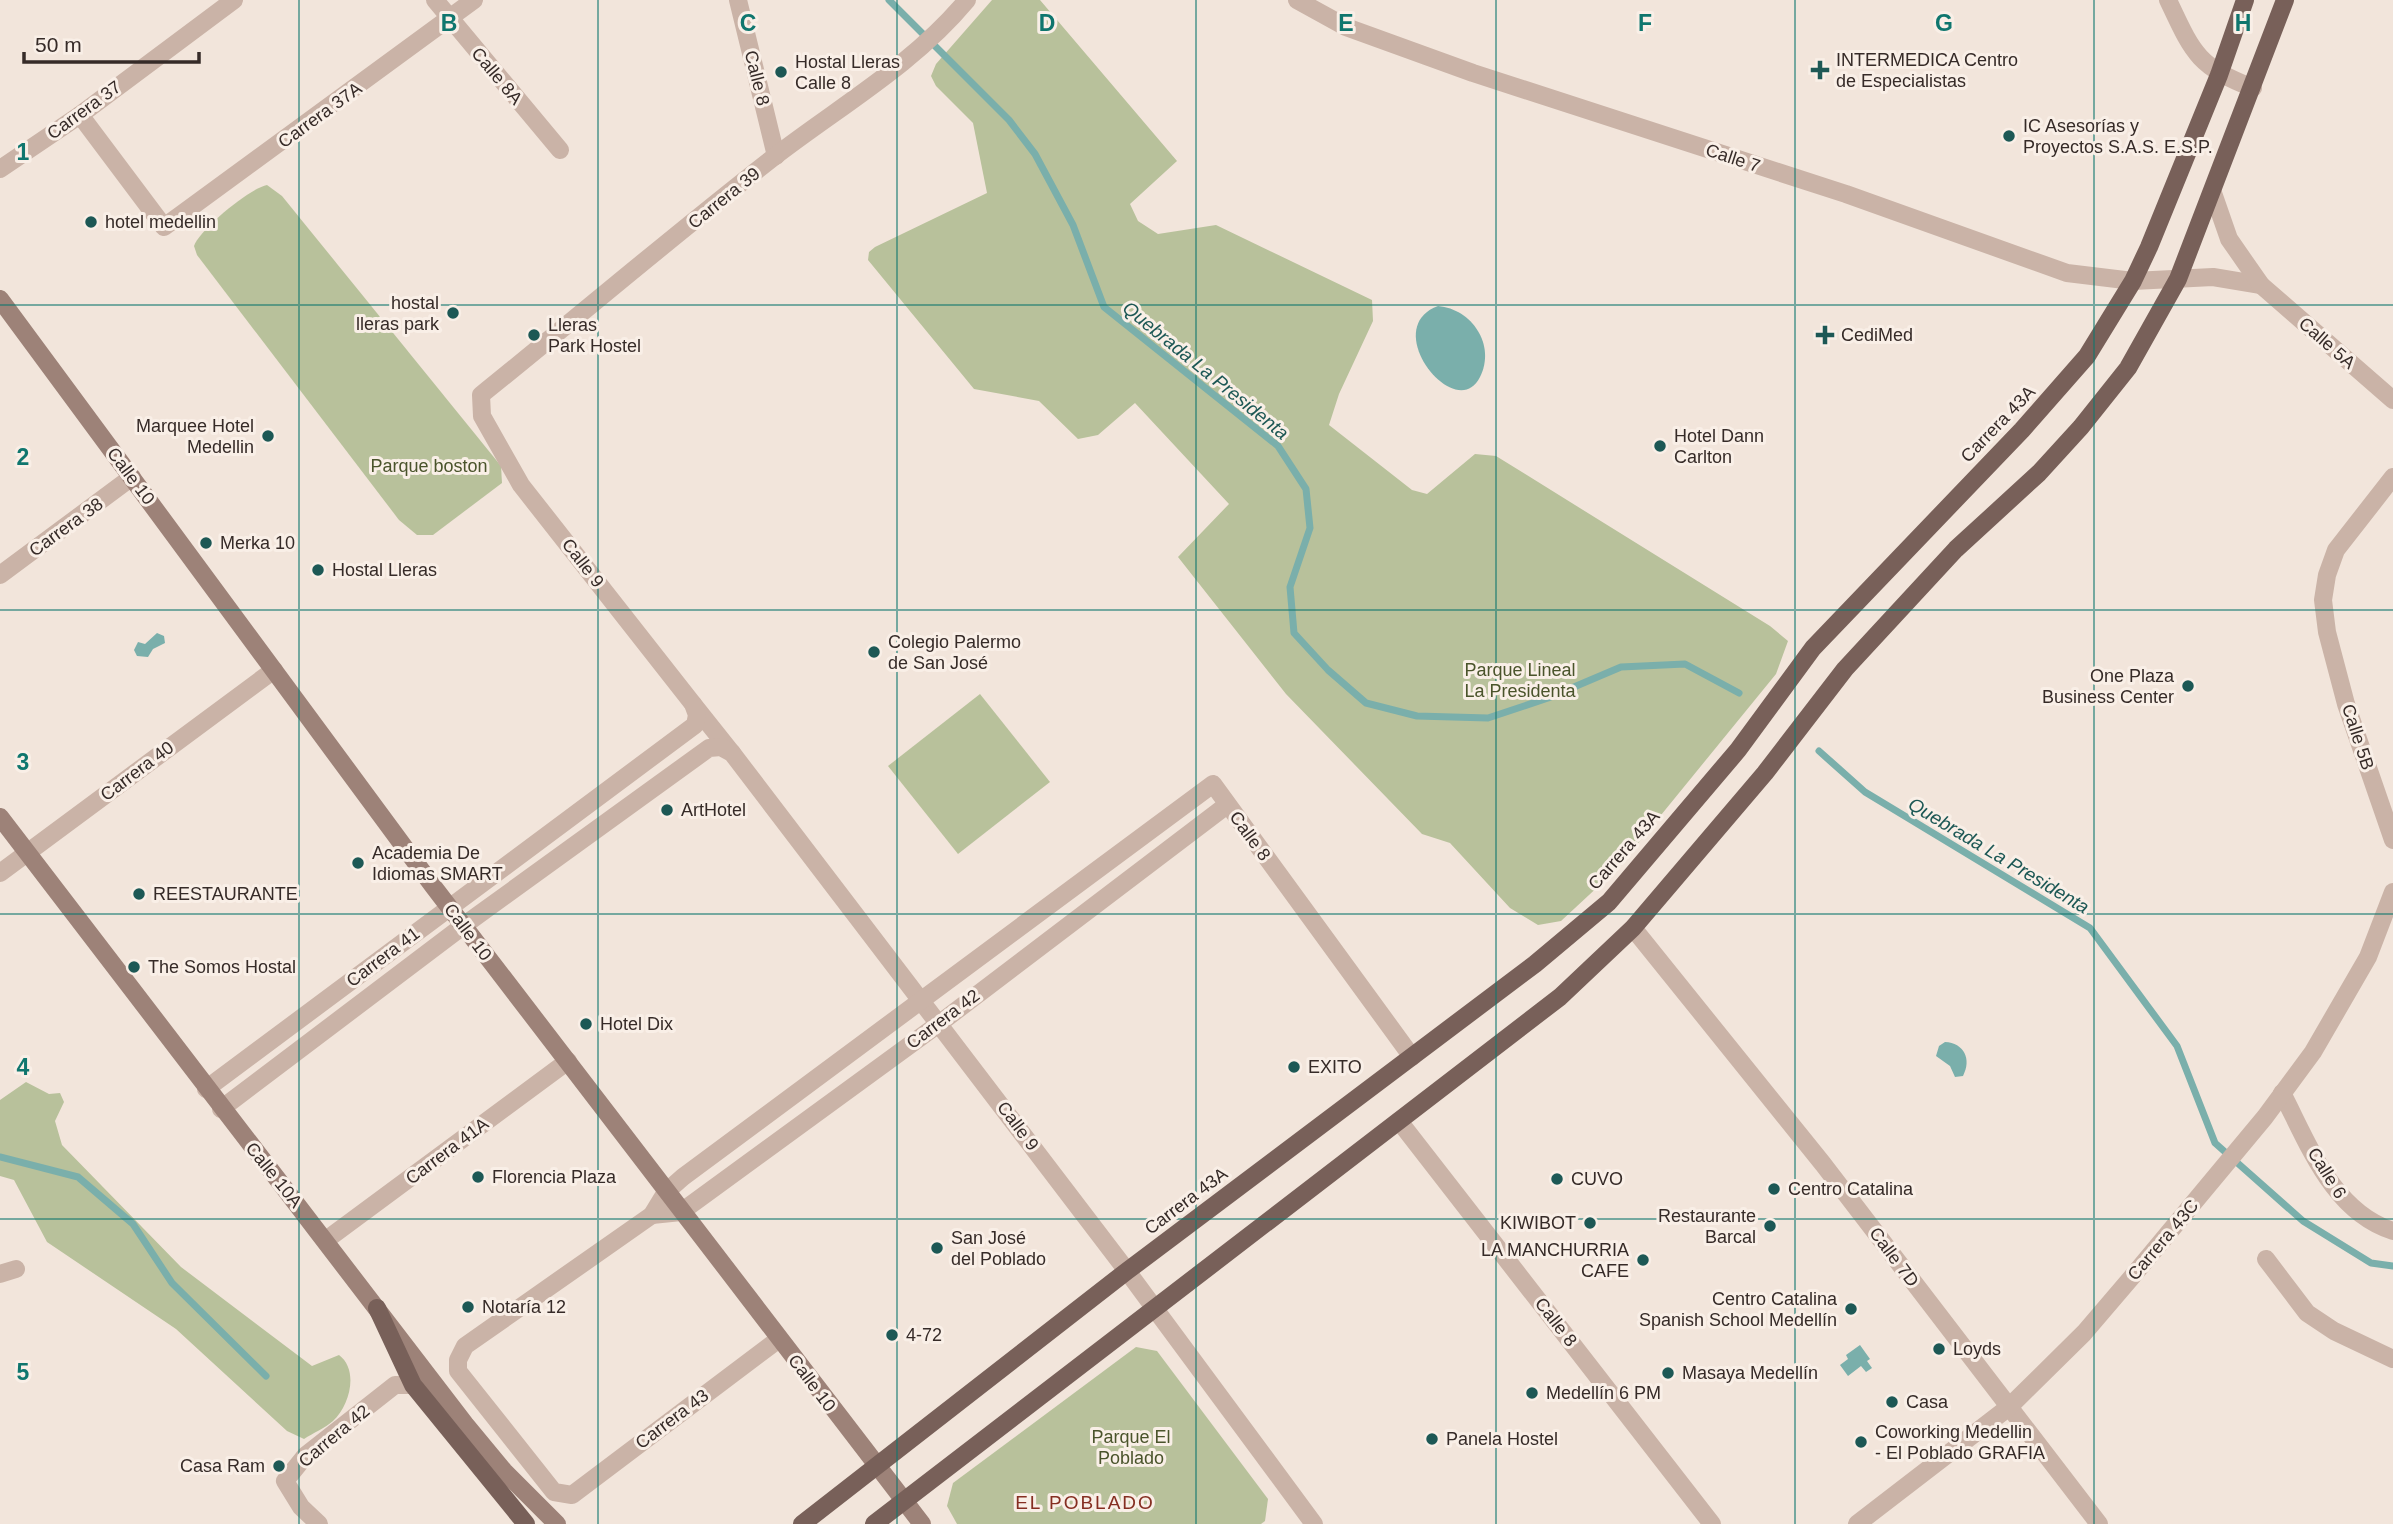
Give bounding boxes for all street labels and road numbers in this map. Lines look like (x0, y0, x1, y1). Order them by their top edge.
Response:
street label: Calle 8A (467, 44, 527, 108)
street label: Calle 8 (741, 48, 773, 108)
street label: Carrera 37 (43, 77, 125, 143)
street label: Carrera 37A (274, 78, 366, 152)
street label: Calle 7 (1703, 140, 1763, 176)
street label: Carrera 39 (684, 163, 764, 233)
street label: Calle 5A (2295, 313, 2359, 373)
street label: Carrera 43A (1957, 382, 2039, 466)
street label: Calle 10 (103, 444, 159, 508)
street label: Carrera 38 (25, 494, 107, 560)
street label: Calle 9 (558, 535, 608, 591)
street label: Calle 5B (2338, 702, 2378, 772)
street label: Carrera 40 (97, 737, 177, 805)
street label: Carrera 43A (1584, 806, 1664, 894)
street label: Calle 8 (1225, 807, 1275, 865)
street label: Calle 10 (440, 900, 496, 964)
street label: Carrera 41 (343, 923, 423, 991)
street label: Carrera 42 (903, 985, 983, 1053)
street label: Calle 9 (993, 1098, 1043, 1154)
street label: Carrera 41A (402, 1114, 492, 1188)
street label: Calle 10A (242, 1138, 306, 1212)
street label: Calle 6 (2304, 1144, 2350, 1202)
street label: Carrera 43A (1141, 1164, 1231, 1238)
street label: Carrera 43C (2124, 1196, 2202, 1284)
street label: Calle 7D (1865, 1223, 1923, 1291)
street label: Calle 8 (1531, 1294, 1581, 1350)
street label: Calle 10 (784, 1351, 840, 1415)
street label: Carrera 43 (632, 1385, 712, 1453)
street label: Carrera 42 (295, 1401, 373, 1471)

